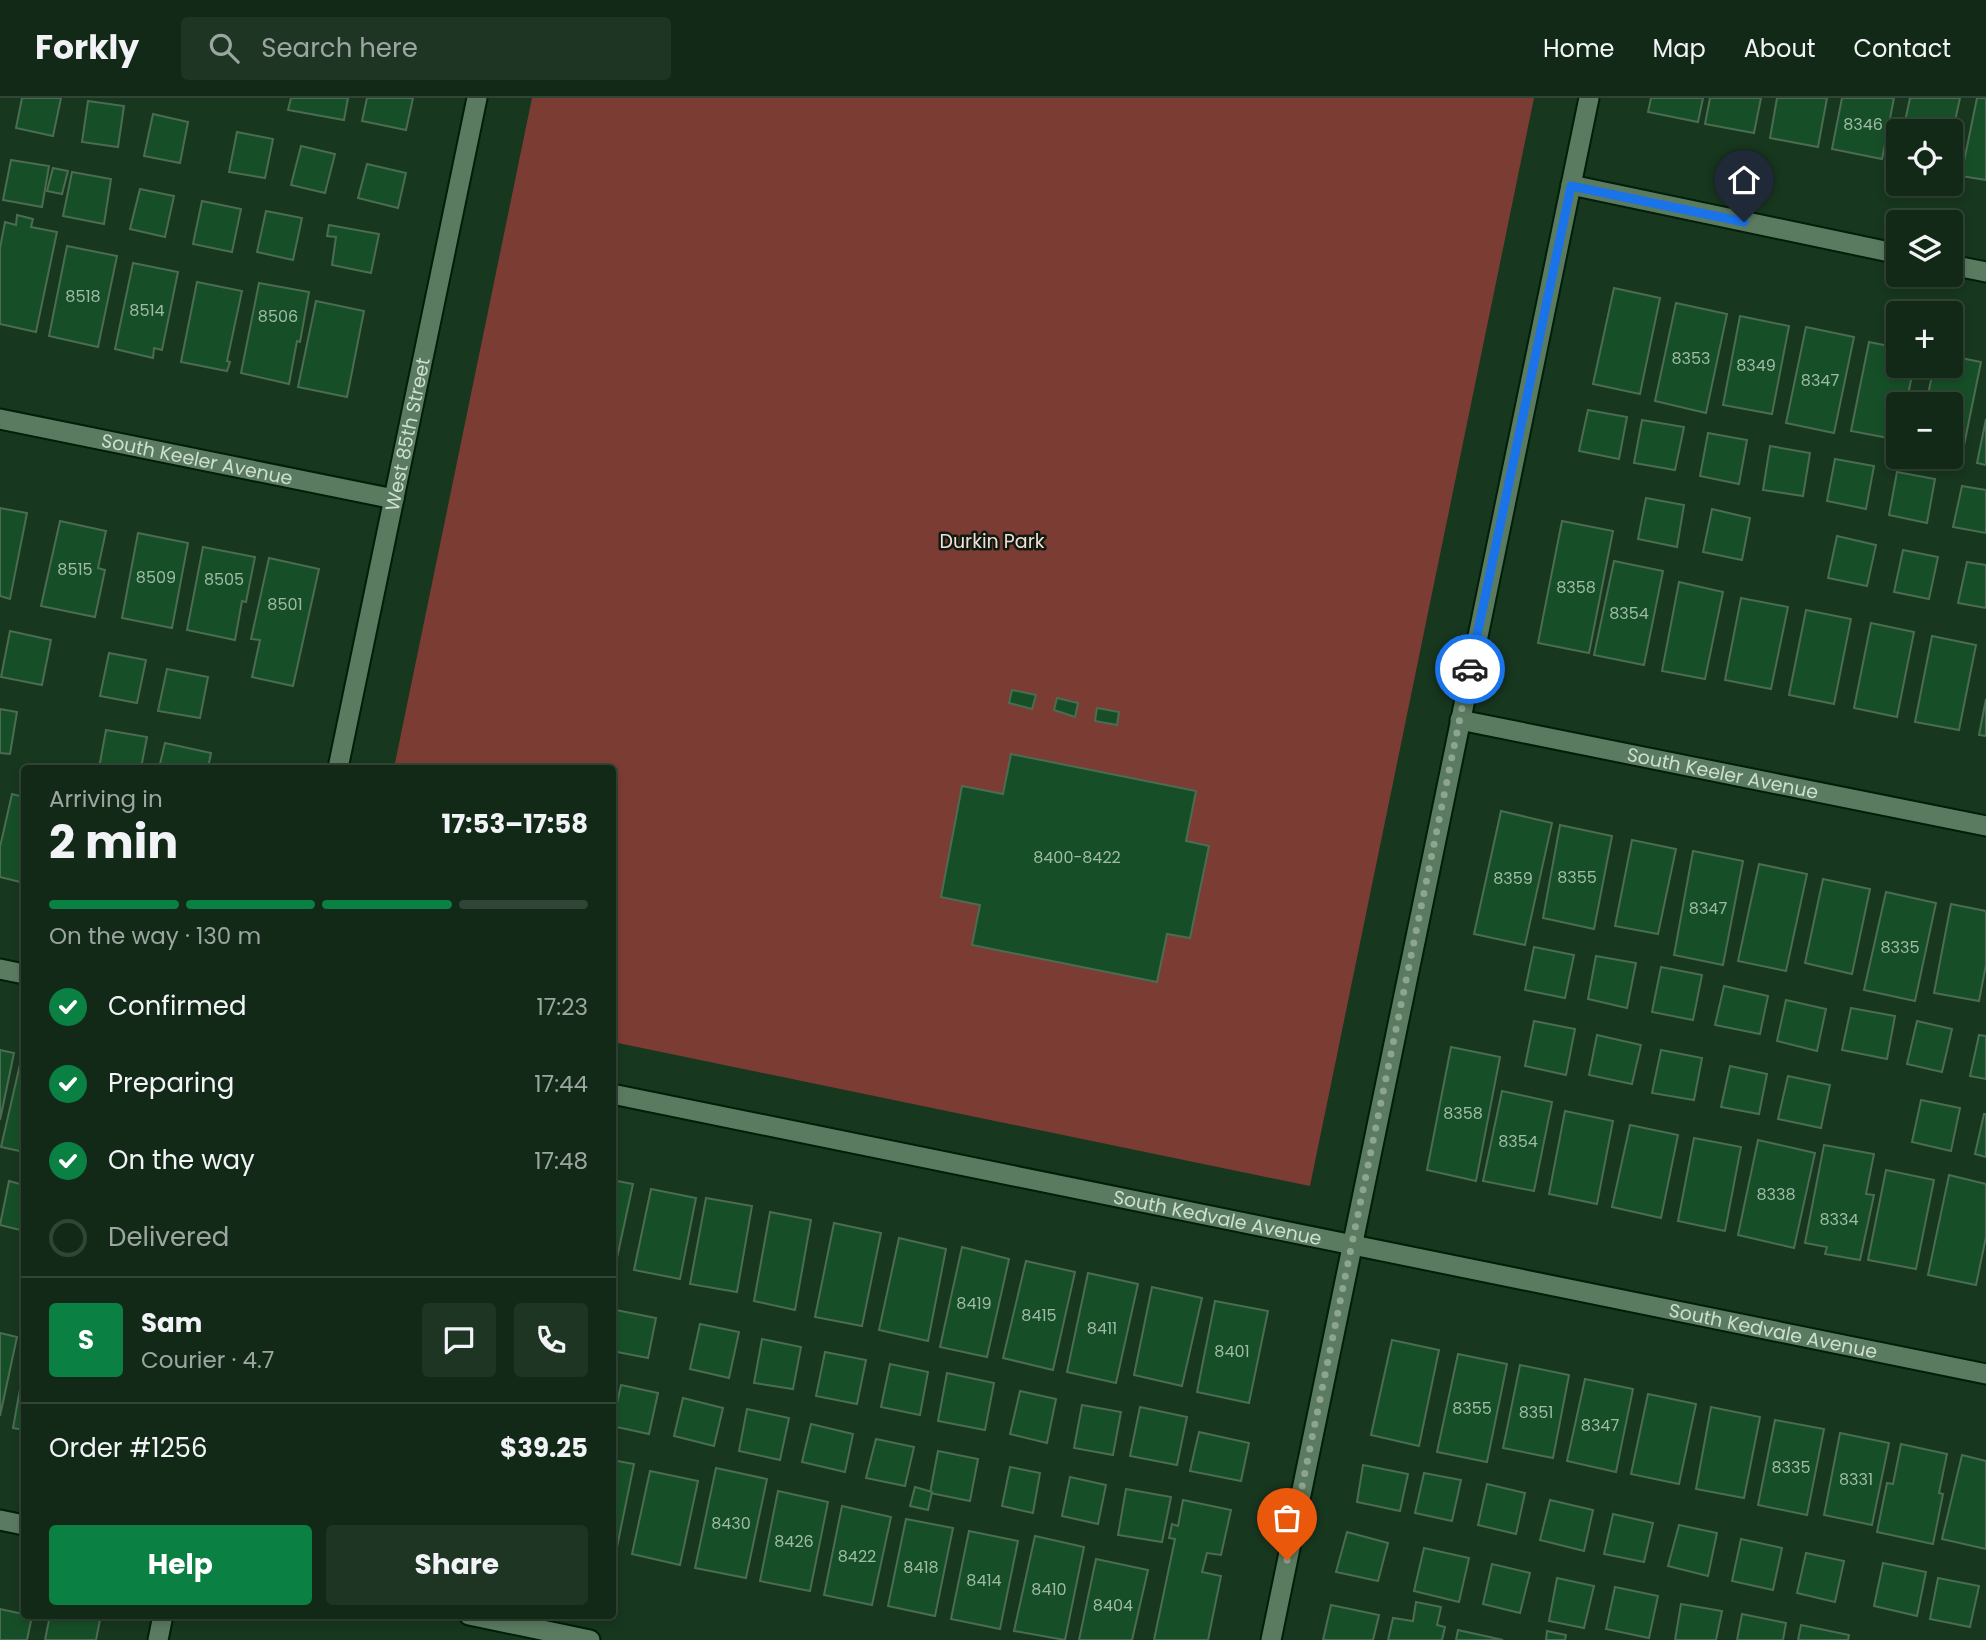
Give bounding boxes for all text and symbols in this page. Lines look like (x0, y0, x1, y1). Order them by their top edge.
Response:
search box (181, 17, 671, 80)
text: Forkly (35, 24, 139, 71)
icon: search (205, 29, 243, 67)
text: Search here (261, 30, 418, 66)
text: Home (1543, 32, 1615, 65)
text: Map (1653, 32, 1706, 65)
text: About (1744, 32, 1815, 65)
text: Contact (1853, 32, 1951, 65)
house number: 8346 (1843, 113, 1883, 136)
map controls (1886, 119, 1963, 469)
button: locate (1886, 119, 1963, 196)
pin (1714, 150, 1774, 222)
icon: home (1725, 161, 1763, 199)
button: layers (1886, 210, 1963, 287)
house number: 8518 (65, 285, 101, 308)
house number: 8514 (129, 299, 165, 322)
button: + (1886, 301, 1963, 378)
house number: 8506 (258, 305, 298, 328)
house number: 8353 (1672, 347, 1711, 370)
house number: 8349 (1736, 354, 1776, 377)
street label: West 85th Street (379, 355, 437, 513)
house number: 8347 (1801, 369, 1839, 392)
button: − (1886, 392, 1963, 469)
street label: South Keeler Avenue (99, 427, 295, 492)
park label: Durkin Park (939, 528, 1045, 555)
house number: 8515 (57, 558, 93, 581)
house number: 8509 (136, 566, 176, 589)
house number: 8505 (204, 568, 244, 591)
house number: 8358 (1556, 576, 1596, 599)
house number: 8501 (267, 593, 303, 616)
house number: 8354 (1609, 602, 1649, 625)
courier (1435, 634, 1505, 704)
icon: car (1451, 650, 1489, 688)
street label: South Keeler Avenue (1625, 741, 1821, 806)
text: Arriving in (49, 783, 163, 815)
text: 17:53–17:58 (441, 806, 588, 842)
text: 2 min (49, 810, 178, 874)
house number: 8400-8422 (1033, 846, 1121, 869)
house number: 8355 (1557, 866, 1597, 889)
house number: 8359 (1493, 867, 1533, 890)
house number: 8347 (1689, 897, 1727, 920)
text: On the way · 130 m (49, 920, 261, 952)
house number: 8335 (1881, 936, 1920, 959)
icon: check (49, 988, 87, 1026)
text: Confirmed (108, 988, 246, 1024)
text: 17:23 (536, 991, 588, 1023)
icon: check (49, 1065, 87, 1103)
text: Preparing (108, 1065, 234, 1101)
text: 17:44 (534, 1068, 588, 1100)
house number: 8358 (1443, 1102, 1483, 1125)
house number: 8354 (1498, 1130, 1538, 1153)
icon: check (49, 1142, 87, 1180)
text: On the way (108, 1142, 255, 1178)
text: 17:48 (534, 1145, 588, 1177)
street label: South Kedvale Avenue (1111, 1183, 1324, 1252)
house number: 8338 (1756, 1183, 1796, 1206)
house number: 8334 (1819, 1208, 1859, 1231)
text: Delivered (108, 1219, 229, 1255)
house number: 8419 (956, 1292, 992, 1315)
street label: South Kedvale Avenue (1666, 1297, 1880, 1366)
button: chat (422, 1303, 496, 1377)
button: phone (514, 1303, 588, 1377)
house number: 8415 (1021, 1304, 1057, 1327)
text: Sam (141, 1305, 202, 1341)
house number: 8411 (1087, 1317, 1117, 1340)
text: S (78, 1322, 94, 1358)
house number: 8401 (1214, 1340, 1250, 1363)
text: Courier · 4.7 (141, 1344, 274, 1376)
house number: 8355 (1452, 1397, 1492, 1420)
house number: 8351 (1519, 1401, 1553, 1424)
house number: 8347 (1581, 1414, 1619, 1437)
text: Order #1256 (49, 1430, 207, 1466)
text: $39.25 (500, 1430, 588, 1466)
house number: 8335 (1772, 1456, 1811, 1479)
house number: 8331 (1839, 1468, 1873, 1491)
pin (1257, 1488, 1317, 1560)
icon: bag (1268, 1499, 1306, 1537)
house number: 8430 (711, 1512, 751, 1535)
button: Help (49, 1525, 312, 1605)
button: Share (326, 1525, 588, 1605)
house number: 8426 (774, 1530, 814, 1553)
house number: 8422 (838, 1545, 876, 1568)
house number: 8418 (903, 1556, 939, 1579)
house number: 8414 (966, 1569, 1002, 1592)
house number: 8410 (1031, 1578, 1067, 1601)
house number: 8404 (1093, 1594, 1133, 1617)

